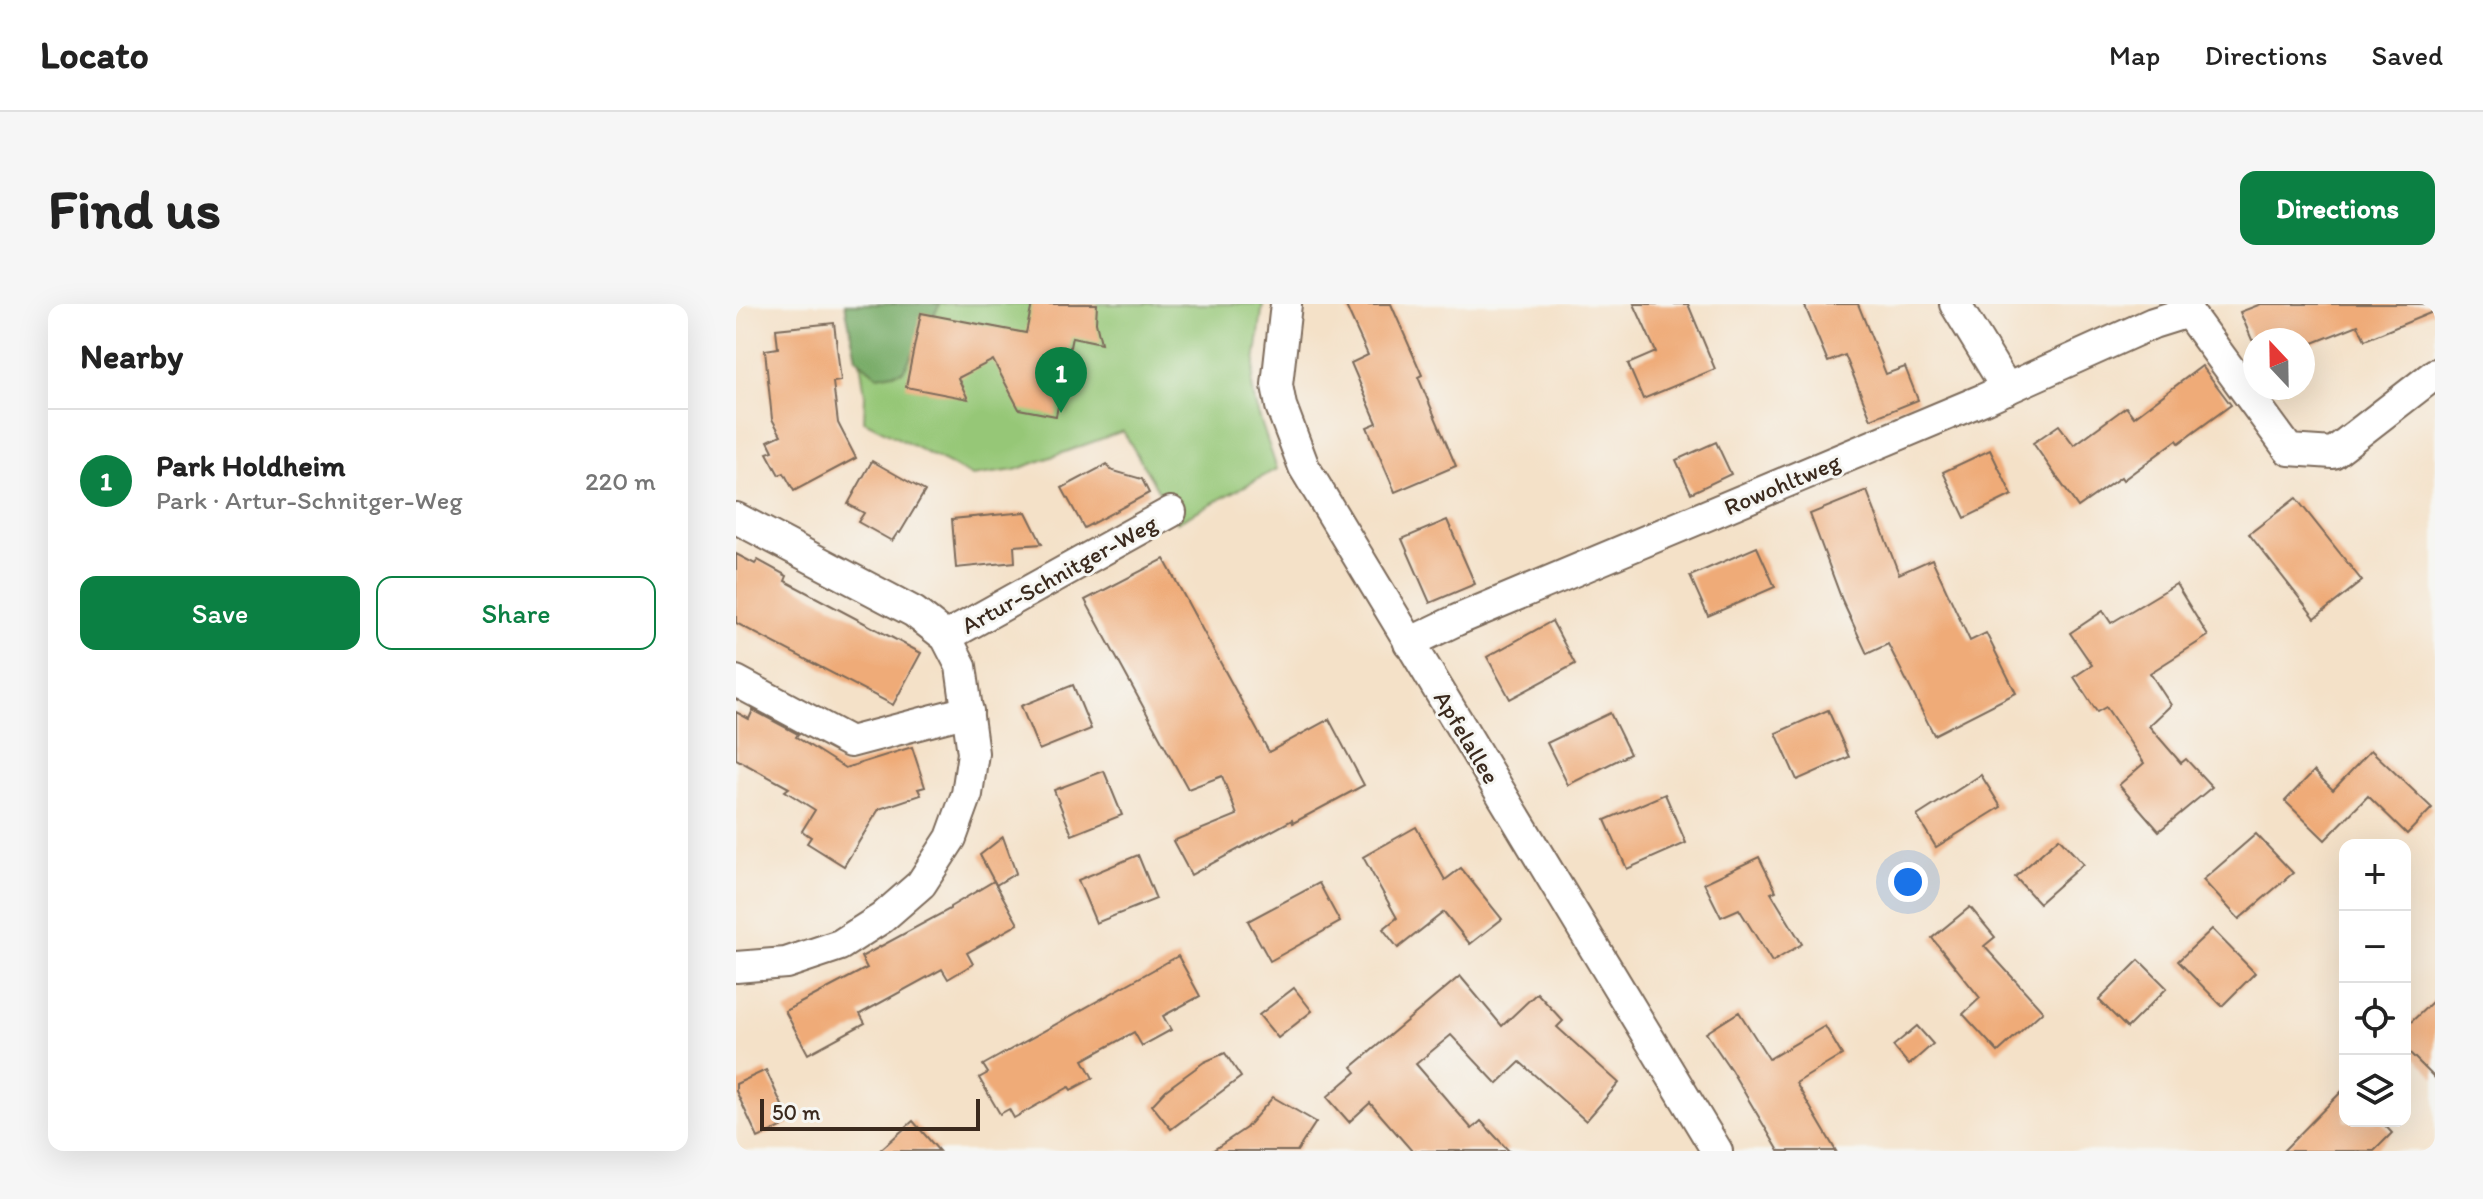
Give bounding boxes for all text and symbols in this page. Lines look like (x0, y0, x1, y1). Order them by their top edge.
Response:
text: Locato (40, 32, 149, 78)
text: Map (2109, 38, 2160, 72)
text: Directions (2204, 38, 2328, 72)
text: Saved (2372, 38, 2443, 72)
button: Directions (2240, 171, 2435, 245)
text: Find us (48, 175, 221, 242)
north arrow (2243, 328, 2315, 400)
text: Nearby (80, 336, 183, 377)
pin: 1 (1035, 347, 1087, 413)
street label: Rowohltweg (1720, 446, 1845, 521)
text: Park Holdheim (156, 447, 346, 484)
text: 1 (100, 465, 112, 497)
text: 220 m (585, 465, 656, 497)
text: Park · Artur-Schnitger-Weg (156, 484, 463, 516)
street label: Artur-Schnitger-Weg (956, 508, 1162, 640)
button: Save (80, 576, 360, 650)
button: Share (376, 576, 656, 650)
street label: Apfelallee (1428, 685, 1506, 789)
map controls (2339, 839, 2411, 1127)
button: + (2339, 839, 2411, 911)
your location (1888, 862, 1928, 902)
button: − (2339, 911, 2411, 983)
button: locate (2339, 983, 2411, 1055)
button: layers (2339, 1055, 2411, 1127)
scale bar (760, 1095, 980, 1131)
text: 50 m (772, 1099, 821, 1126)

